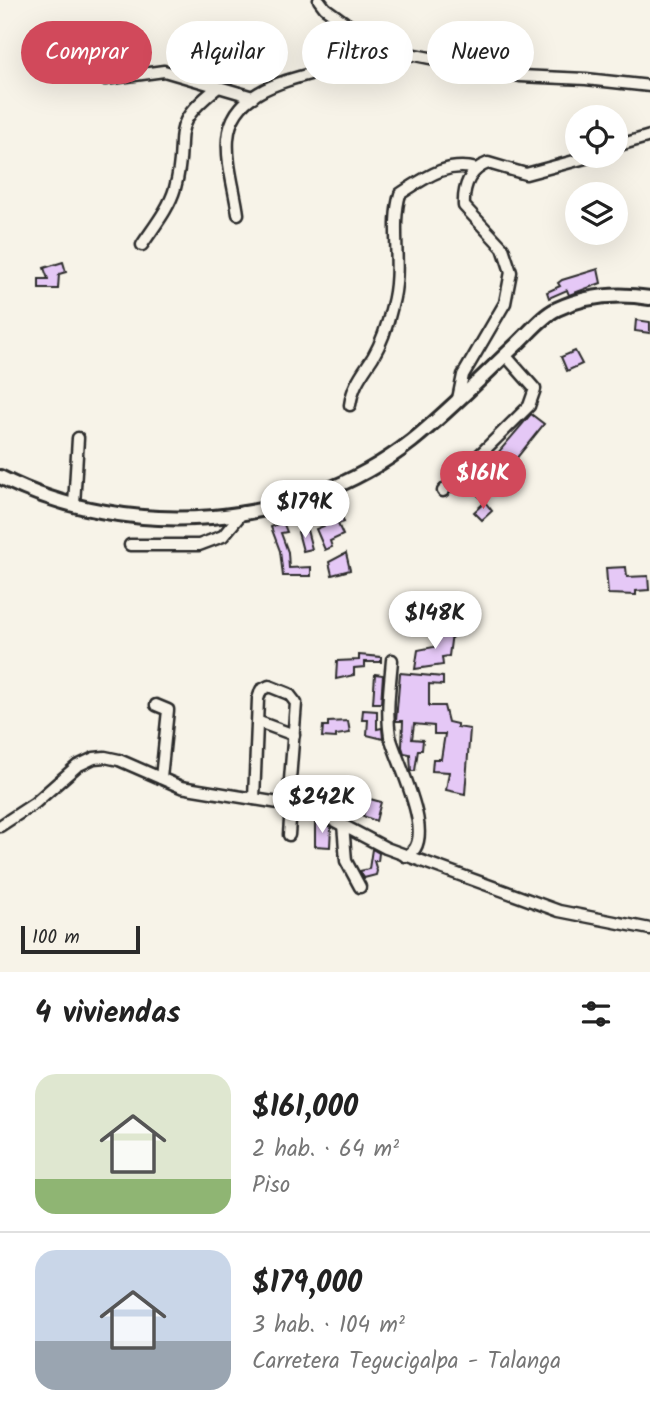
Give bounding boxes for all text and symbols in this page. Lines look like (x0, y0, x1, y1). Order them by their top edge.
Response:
chip: Comprar (21, 21, 152, 84)
chip: Alquilar (166, 21, 288, 84)
chip: Filtros (302, 21, 413, 84)
chip: Nuevo (427, 21, 534, 84)
map controls (565, 105, 628, 245)
button: locate (565, 105, 628, 168)
button: layers (565, 182, 628, 245)
pin: $161K (434, 452, 532, 511)
text: $161K (456, 456, 510, 492)
pin: $179K (256, 480, 354, 540)
text: $179K (277, 485, 333, 521)
pin: $148K (386, 592, 484, 651)
text: $148K (405, 596, 465, 632)
pin: $242K (273, 776, 371, 835)
text: $242K (289, 780, 355, 816)
scale bar (21, 923, 140, 955)
text: 100 m (32, 923, 80, 953)
text: 4 viviendas (35, 990, 181, 1038)
icon: filters (577, 995, 615, 1033)
text: $161,000 (252, 1084, 358, 1132)
icon: home (91, 1102, 175, 1186)
text: 2 hab. · 64 m² (252, 1132, 399, 1168)
text: Piso (252, 1168, 290, 1204)
text: $179,000 (252, 1260, 362, 1308)
icon: home (91, 1278, 175, 1362)
text: 3 hab. · 104 m² (252, 1308, 405, 1344)
text: Carretera Tegucigalpa - Talanga (252, 1344, 561, 1380)

